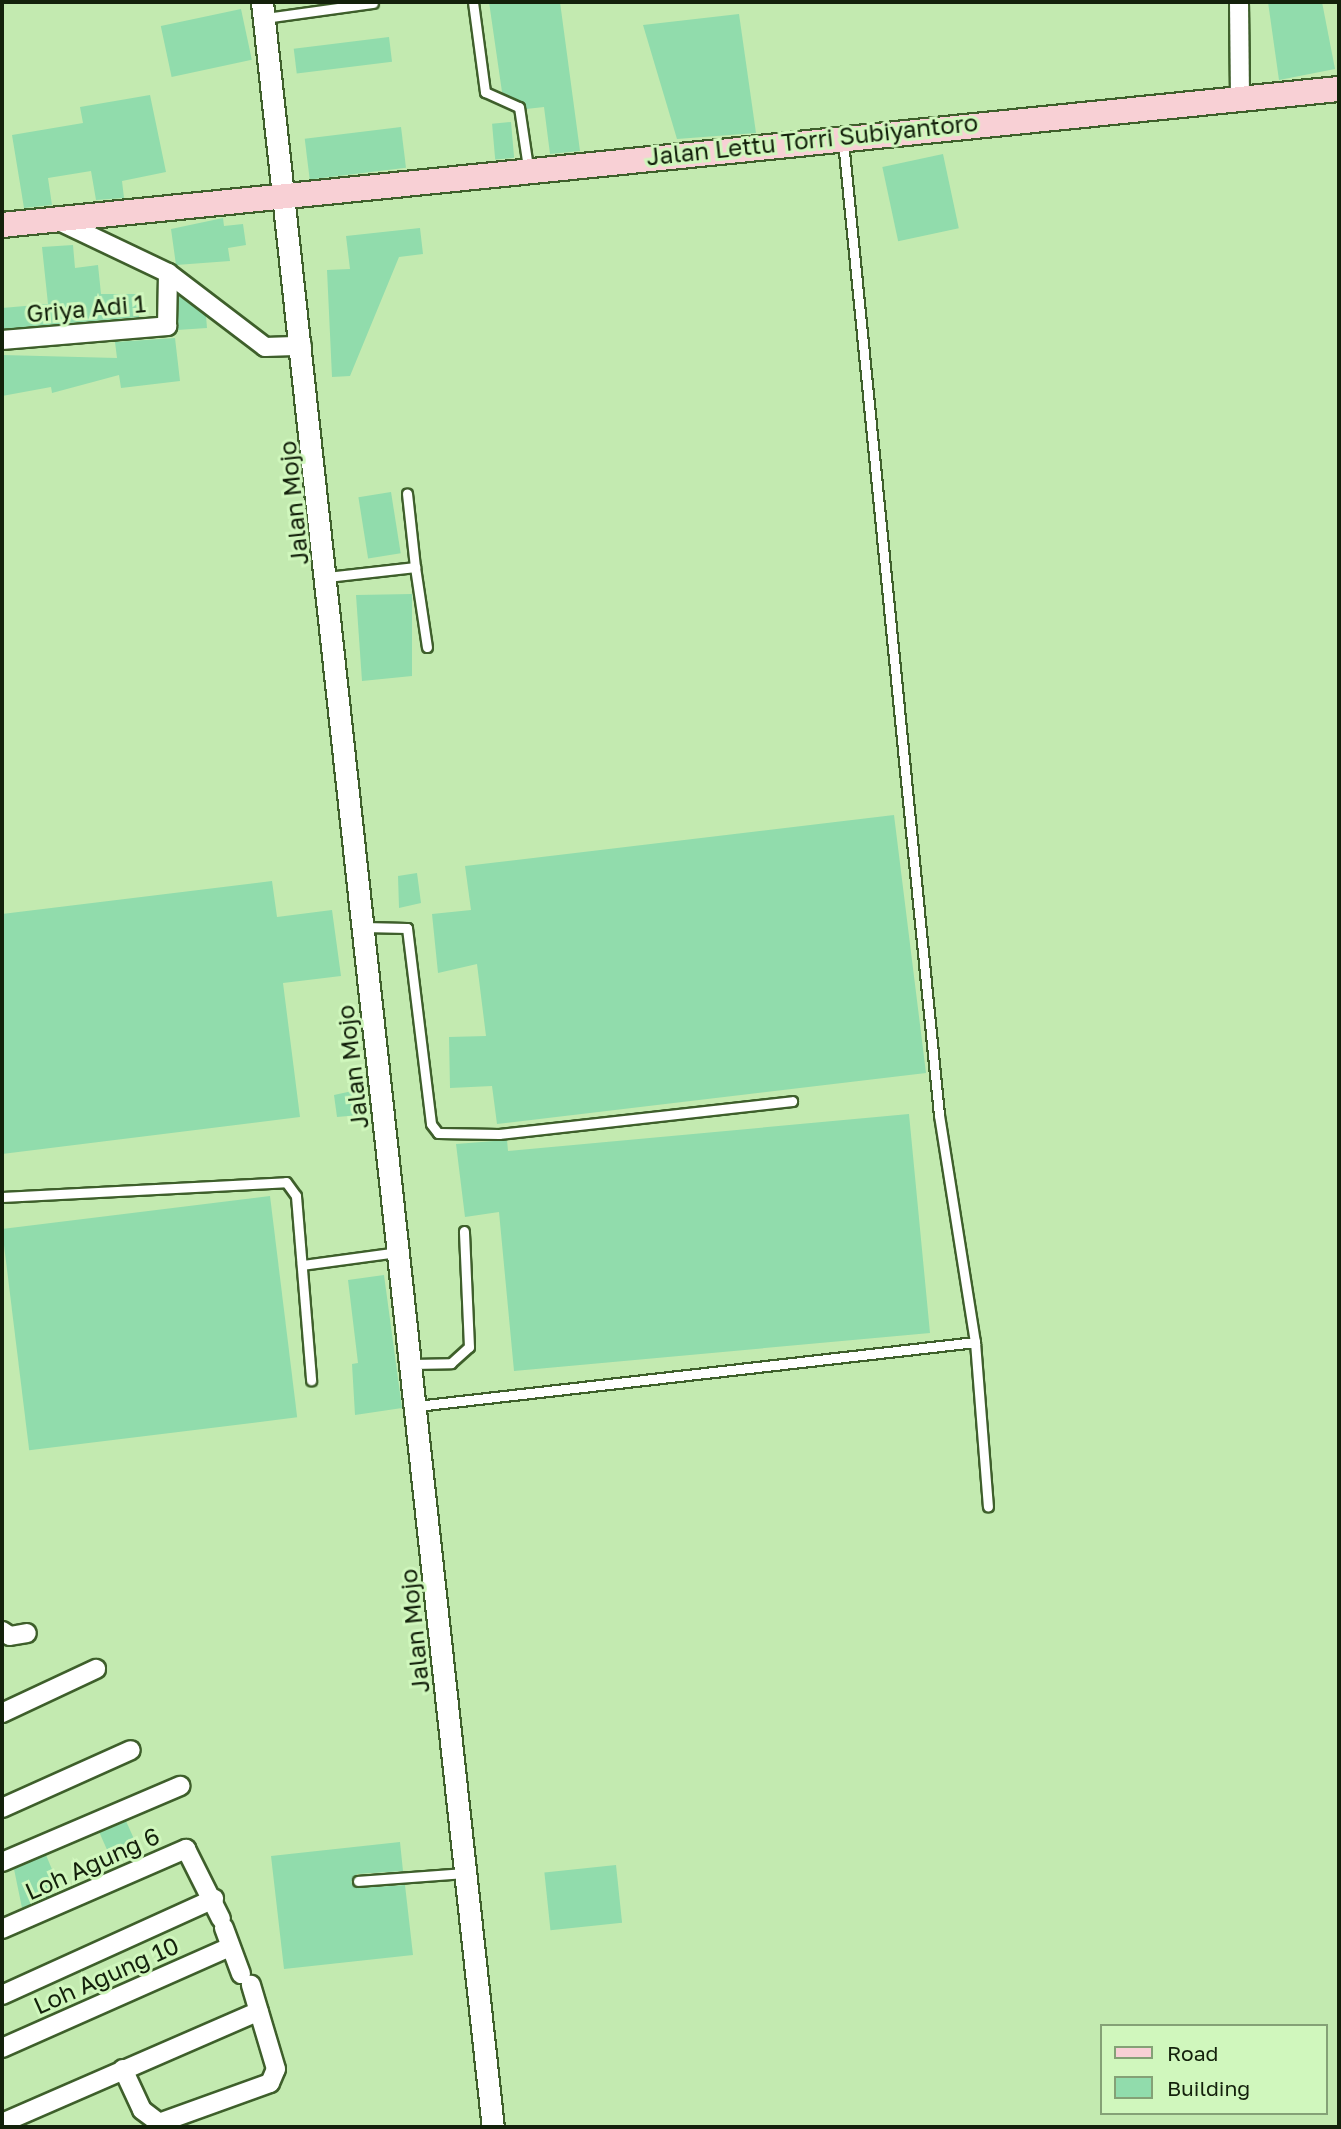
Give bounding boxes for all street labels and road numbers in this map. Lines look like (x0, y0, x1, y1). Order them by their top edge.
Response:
street label: Jalan Lettu Torri Subiyantoro (645, 107, 979, 171)
street label: Griya Adi 1 (25, 288, 147, 328)
street label: Jalan Mojo (272, 439, 314, 567)
street label: Jalan Mojo (330, 1003, 374, 1131)
street label: Jalan Mojo (393, 1567, 435, 1695)
street label: Loh Agung 6 (20, 1821, 164, 1905)
street label: Loh Agung 10 (29, 1930, 183, 2020)

